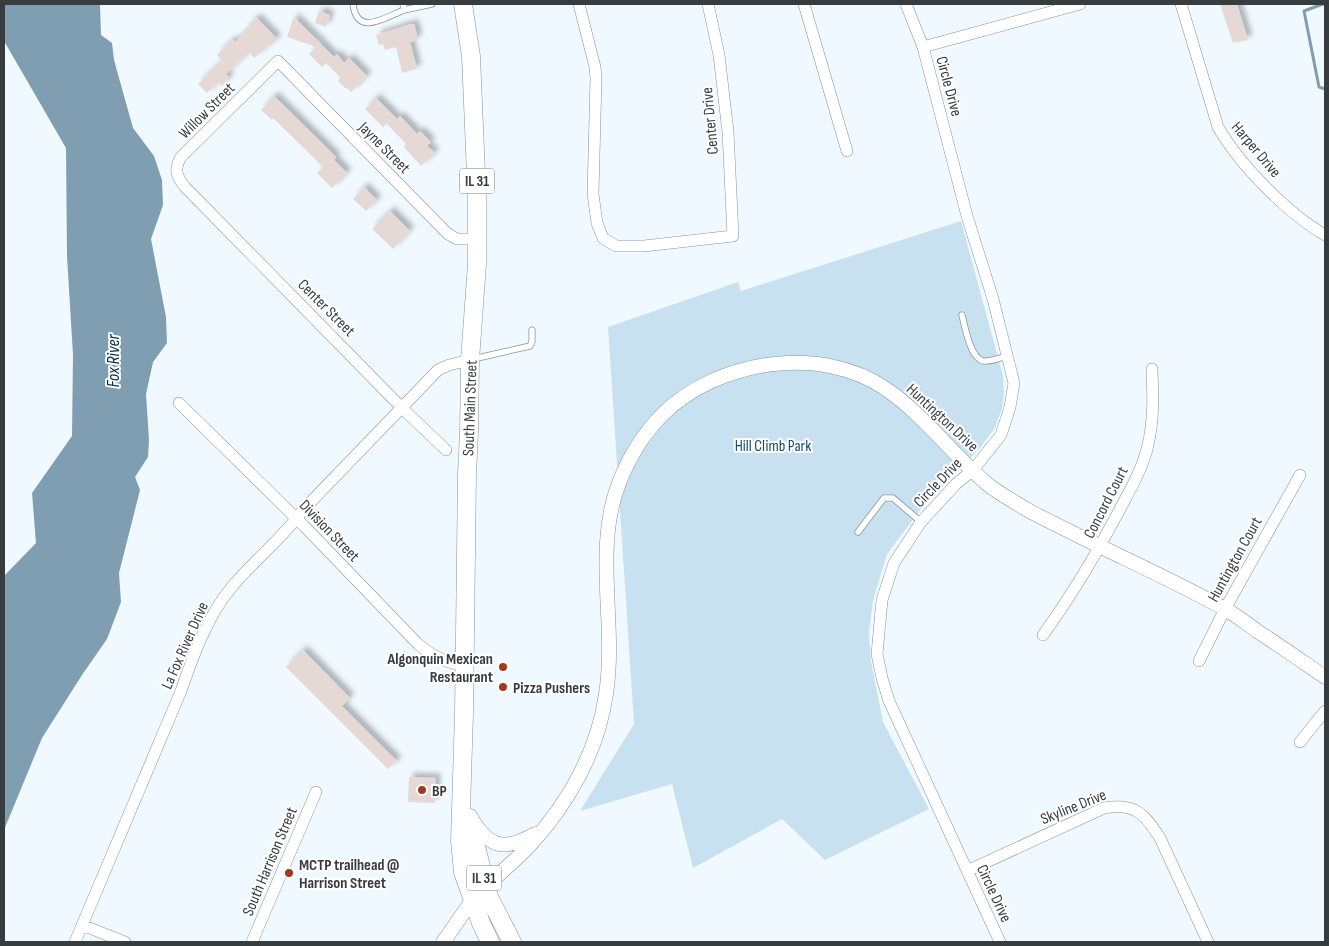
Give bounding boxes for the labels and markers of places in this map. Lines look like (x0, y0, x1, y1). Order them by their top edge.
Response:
place label: Algonquin Mexican Restaurant (387, 650, 493, 687)
marker: Algonquin Mexican Restaurant (497, 661, 509, 673)
place label: Pizza Pushers (513, 679, 590, 698)
marker: Pizza Pushers (497, 681, 509, 693)
place label: BP (432, 782, 447, 801)
marker: BP (416, 784, 428, 796)
place label: MCTP trailhead @ Harrison Street (299, 856, 399, 893)
marker: MCTP trailhead @ Harrison Street (283, 867, 295, 879)

